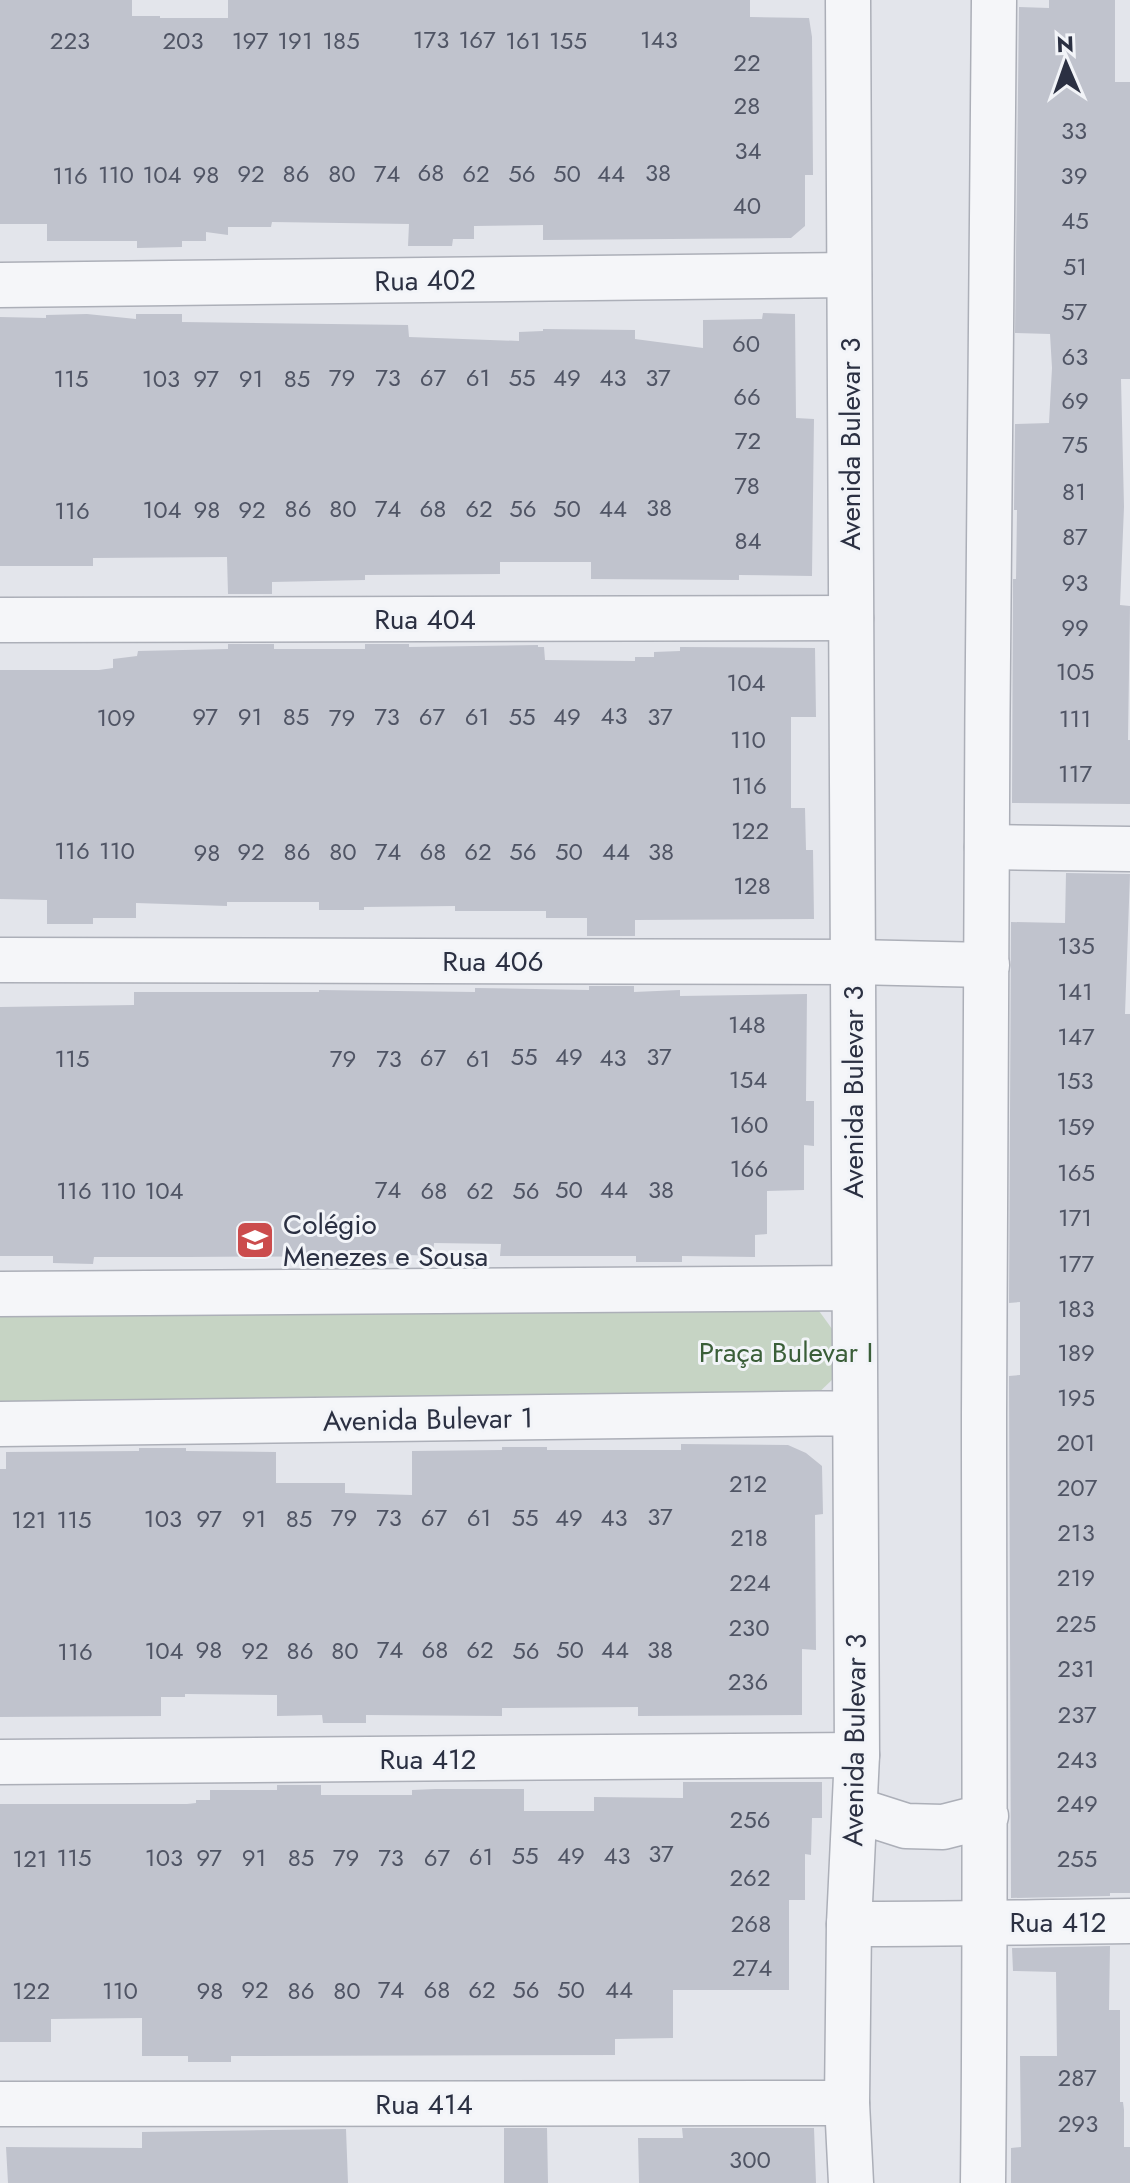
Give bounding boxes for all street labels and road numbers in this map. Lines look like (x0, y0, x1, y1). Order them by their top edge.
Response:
street label: Rua 402 (374, 259, 476, 302)
street label: Avenida Bulevar 3 (830, 337, 871, 551)
street label: Rua 404 (374, 599, 476, 640)
street label: Rua 406 (442, 941, 544, 982)
street label: Avenida Bulevar 3 (833, 985, 874, 1199)
street label: Avenida Bulevar 1 (322, 1397, 534, 1442)
street label: Avenida Bulevar 3 (832, 1633, 877, 1847)
street label: Rua 412 (379, 1739, 477, 1780)
street label: Rua 412 (1009, 1902, 1107, 1943)
street label: Rua 414 (375, 2084, 473, 2125)

